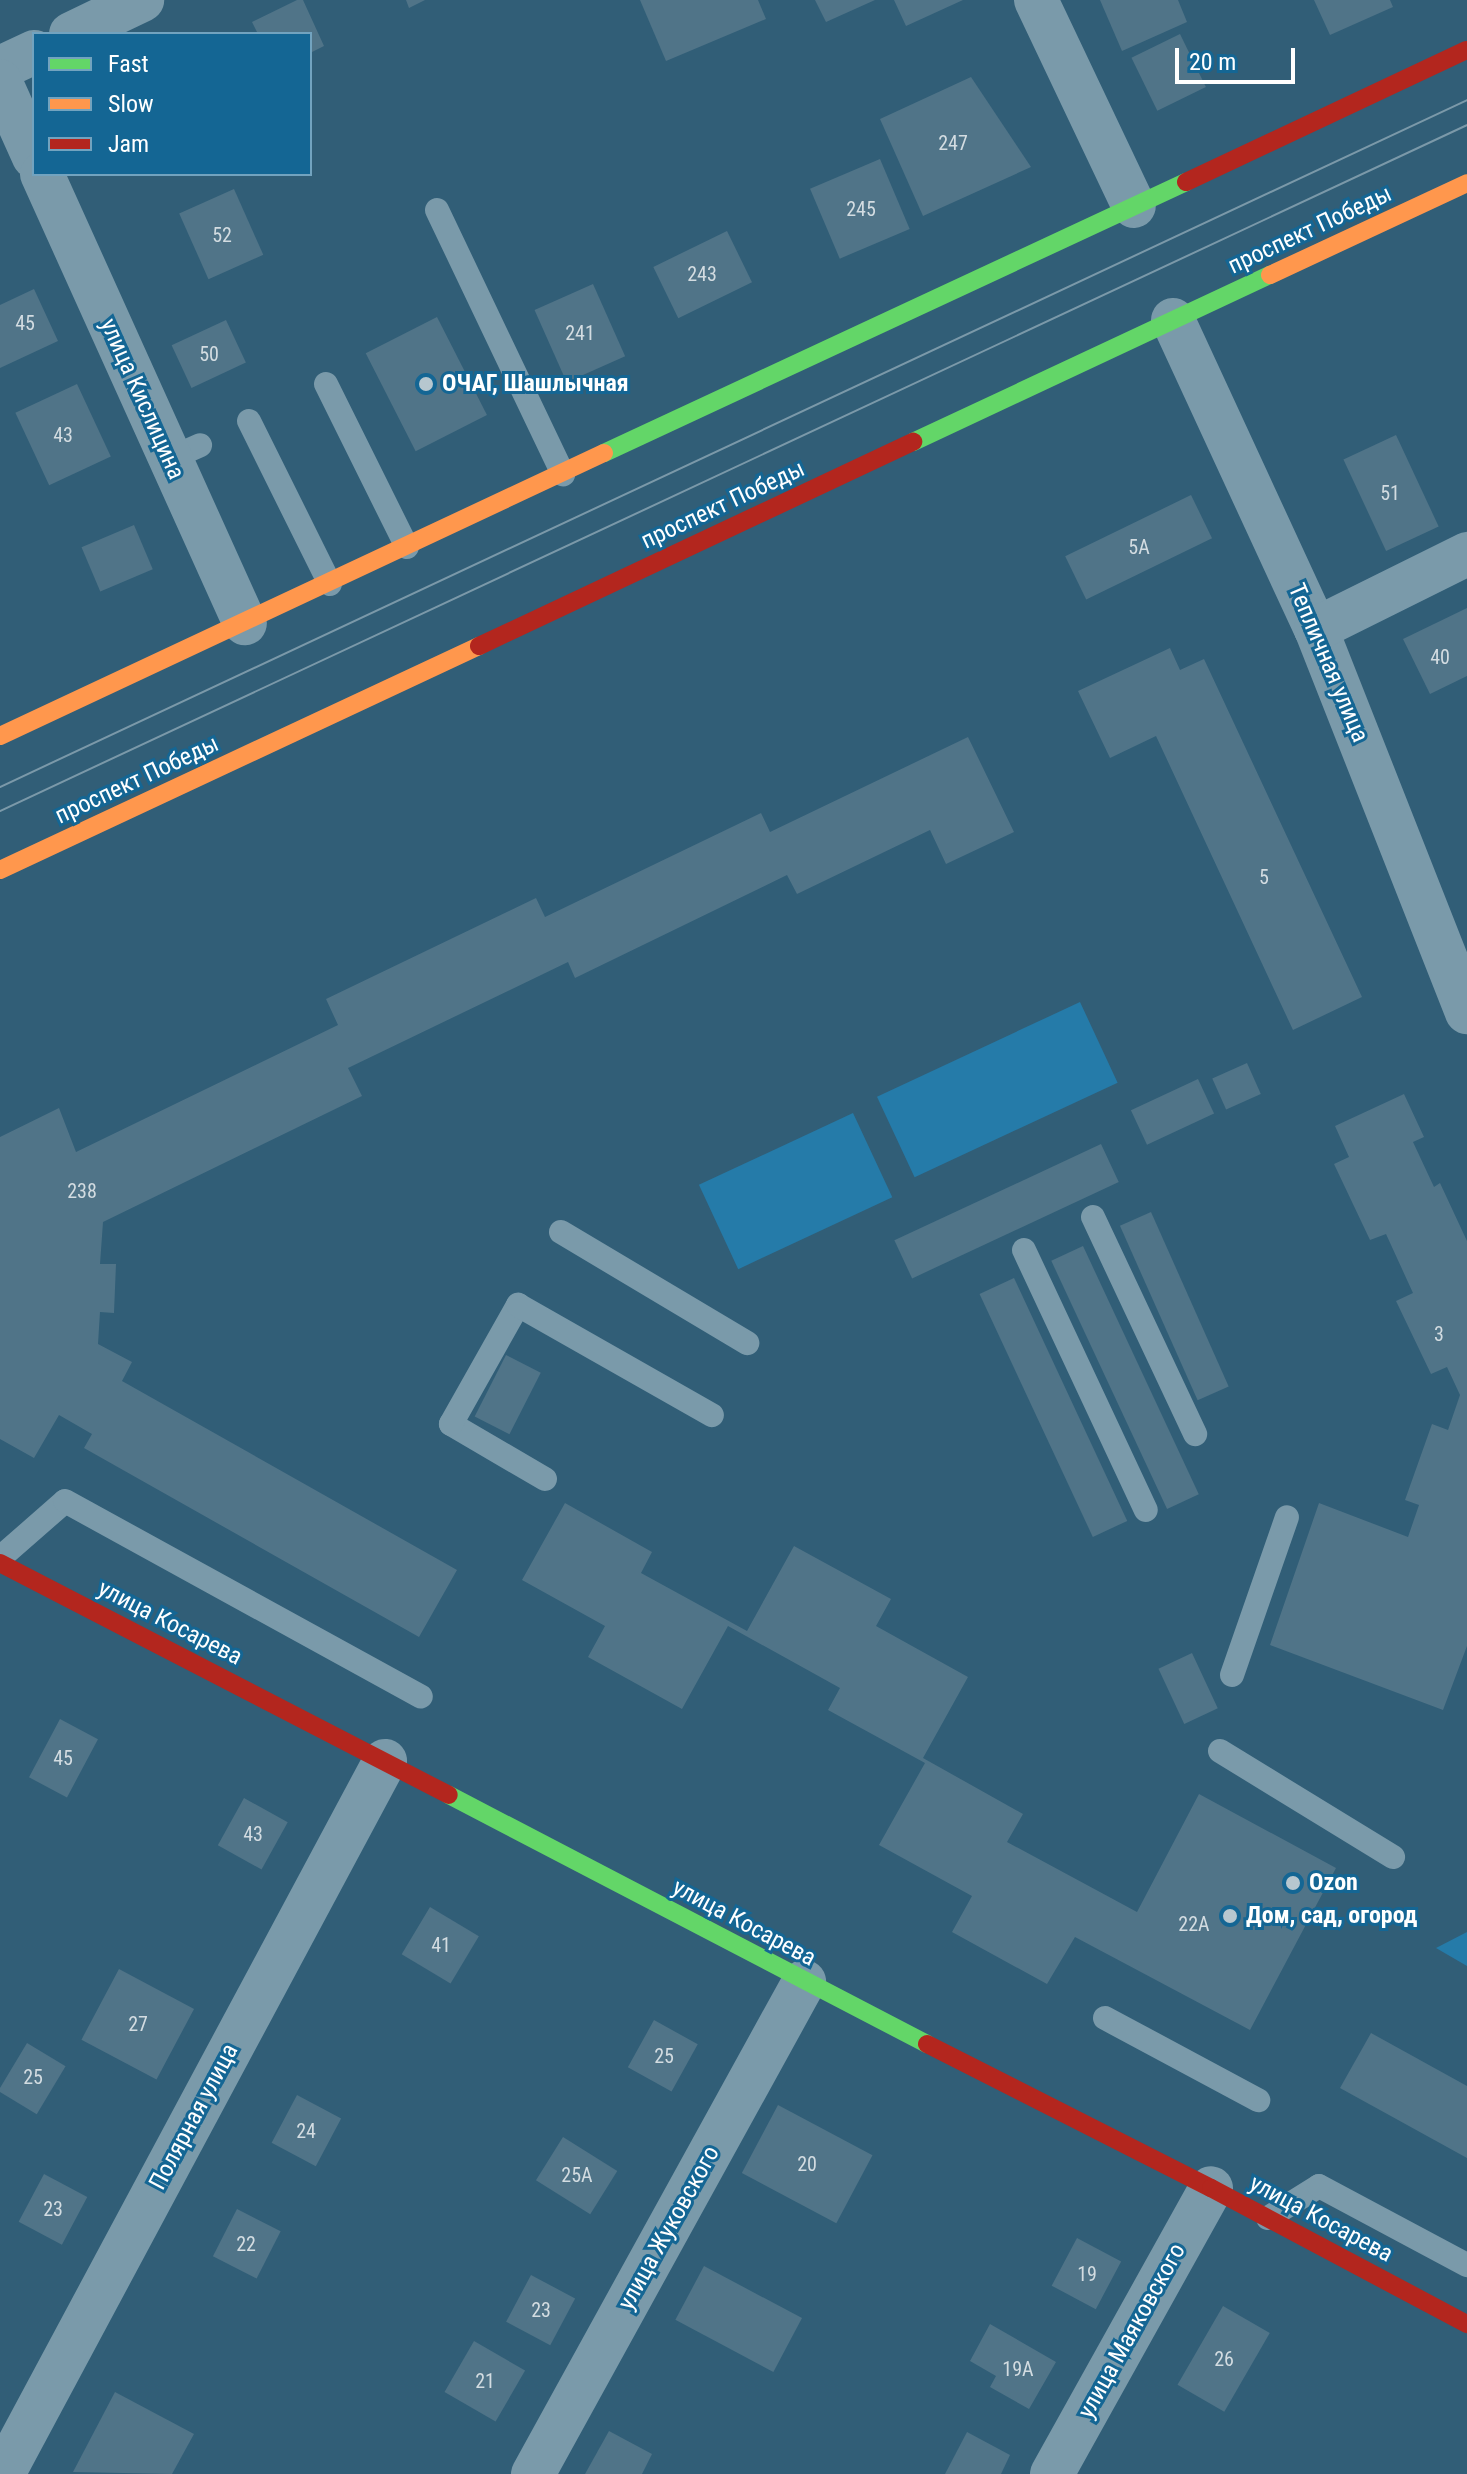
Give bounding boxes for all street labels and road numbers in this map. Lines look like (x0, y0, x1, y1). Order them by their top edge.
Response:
street label: проспект Победы (1224, 180, 1396, 280)
street label: улица Кислицина (94, 314, 190, 484)
street label: проспект Победы (637, 455, 809, 555)
street label: Тепличная улица (1282, 579, 1374, 747)
street label: проспект Победы (51, 730, 223, 830)
street label: улица Косарева (93, 1574, 247, 1672)
street label: улица Косарева (667, 1873, 821, 1973)
street label: Полярная улица (143, 2039, 245, 2195)
street label: улица Жуковского (612, 2141, 726, 2315)
street label: улица Косарева (1244, 2169, 1398, 2269)
street label: улица Маяковского (1072, 2239, 1192, 2423)

